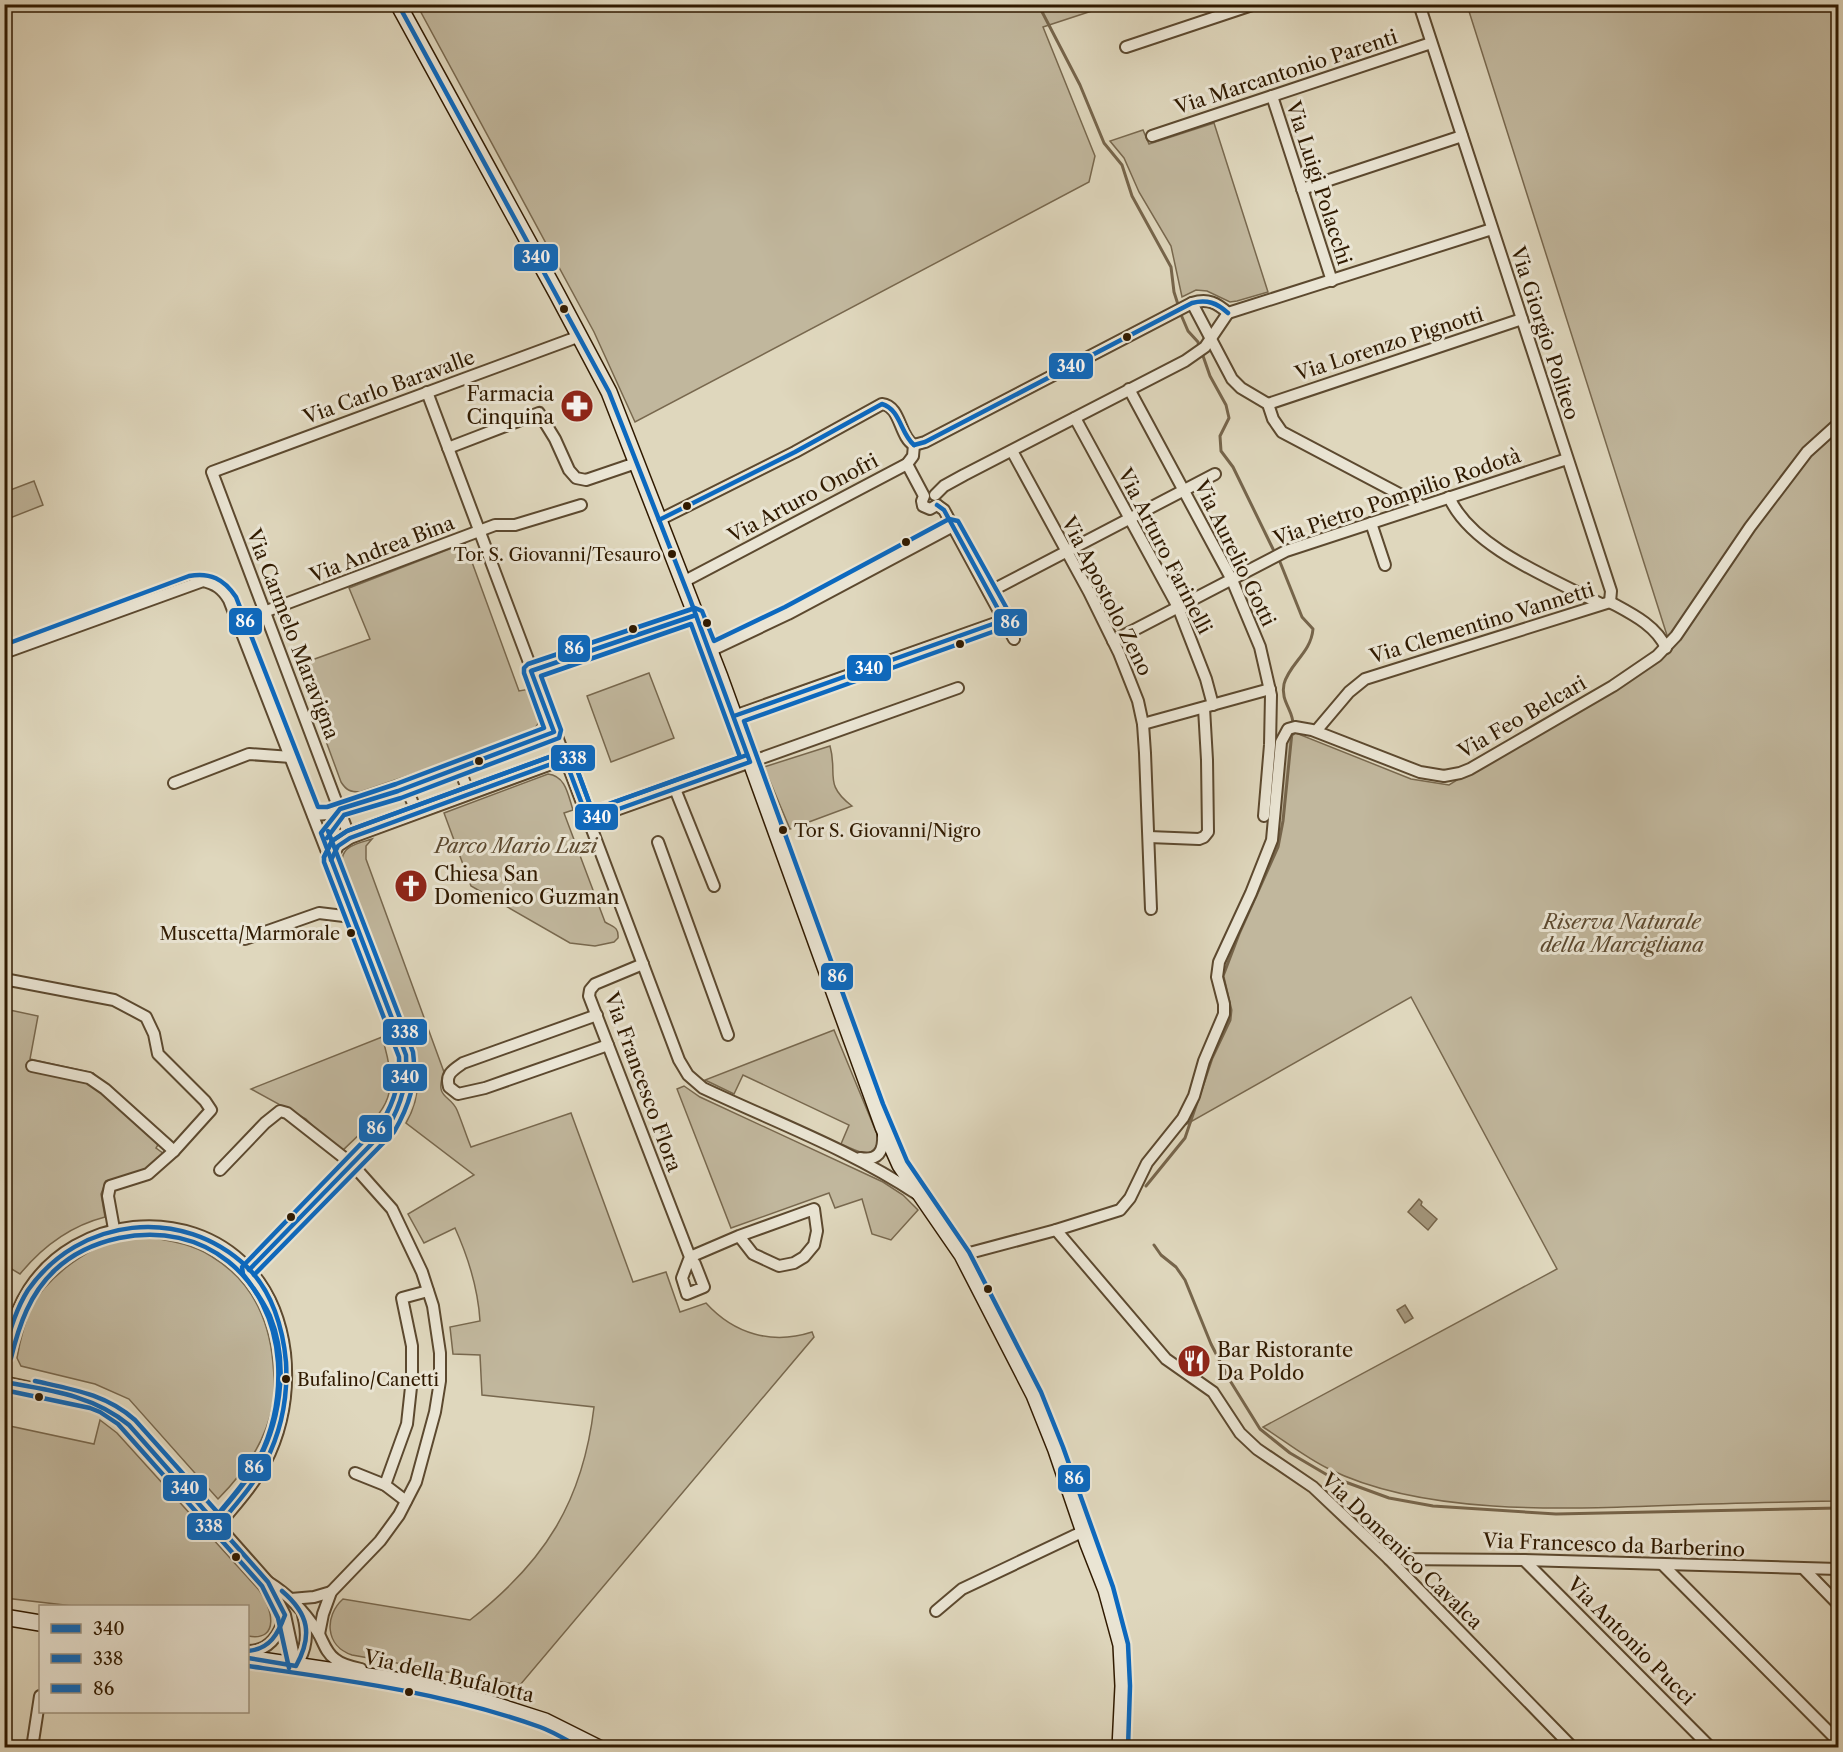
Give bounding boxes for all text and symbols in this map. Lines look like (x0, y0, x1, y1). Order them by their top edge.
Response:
street label: Via Marcantonio Parenti (1171, 25, 1400, 120)
street label: Via Luigi Polacchi (1281, 97, 1357, 268)
street label: Via Giorgio Politeo (1505, 242, 1584, 423)
line badge: 340 (513, 243, 559, 272)
text: 340 (522, 247, 550, 267)
street label: Via Lorenzo Pignotti (1291, 302, 1486, 386)
unlabelled marker (558, 303, 570, 315)
unlabelled marker (1121, 331, 1133, 343)
street label: Via Carlo Baravalle (299, 345, 478, 430)
line badge: 340 (1048, 352, 1094, 380)
text: 340 (1057, 356, 1085, 376)
place label: Farmacia Cinquina (466, 382, 554, 429)
pharmacy icon: Farmacia Cinquina (559, 388, 595, 424)
street label: Via Pietro Pompilio Rodotà (1269, 443, 1524, 551)
street label: Via Arturo Onofri (723, 448, 882, 548)
street label: Via Arturo Farinelli (1112, 463, 1217, 638)
street label: Via Aurelio Gotti (1189, 475, 1281, 630)
unlabelled marker (681, 500, 693, 512)
street label: Via Andrea Bina (305, 510, 458, 588)
street label: Via Apostolo Zeno (1056, 511, 1158, 680)
street label: Via Carmelo Maravigna (241, 524, 344, 743)
unlabelled marker (900, 536, 912, 548)
place label: Tor S. Giovanni/Tesauro (454, 544, 661, 566)
marker: Tor S. Giovanni/Tesauro (666, 548, 678, 560)
street label: Via Clementino Vannetti (1366, 577, 1597, 669)
line badge: 86 (228, 607, 263, 636)
line badge: 86 (993, 608, 1028, 637)
text: 86 (235, 611, 255, 631)
text: 86 (1000, 612, 1020, 632)
unlabelled marker (701, 617, 713, 629)
unlabelled marker (627, 623, 639, 635)
line badge: 86 (557, 634, 591, 663)
text: 86 (564, 638, 584, 658)
unlabelled marker (954, 638, 966, 650)
line badge: 340 (846, 654, 892, 682)
text: 340 (855, 658, 883, 678)
street label: Via Feo Belcari (1453, 671, 1590, 764)
line badge: 338 (550, 744, 596, 772)
text: 338 (559, 748, 587, 768)
unlabelled marker (473, 755, 485, 767)
line badge: 340 (574, 803, 619, 831)
text: 340 (583, 807, 611, 827)
place label: Tor S. Giovanni/Nigro (794, 820, 981, 842)
marker: Tor S. Giovanni/Nigro (777, 824, 789, 836)
park label: Parco Mario Luzi (433, 834, 599, 858)
place label: Chiesa San Domenico Guzman (434, 862, 620, 909)
church icon: Chiesa San Domenico Guzman (393, 868, 429, 904)
park label: Riserva Naturale della Marcigliana (1540, 910, 1704, 957)
place label: Muscetta/Marmorale (160, 923, 340, 945)
marker: Muscetta/Marmorale (345, 927, 357, 939)
line badge: 86 (820, 962, 854, 991)
text: 86 (827, 966, 847, 986)
street label: Via Francesco Flora (599, 988, 687, 1175)
line badge: 338 (382, 1018, 428, 1046)
text: 338 (391, 1022, 419, 1042)
line badge: 340 (382, 1063, 428, 1092)
text: 340 (391, 1067, 419, 1087)
line badge: 86 (358, 1114, 393, 1143)
text: 86 (366, 1118, 386, 1138)
unlabelled marker (285, 1211, 297, 1223)
unlabelled marker (982, 1283, 994, 1295)
place label: Bar Ristorante Da Poldo (1217, 1338, 1353, 1385)
restaurant icon: Bar Ristorante Da Poldo (1176, 1343, 1212, 1379)
place label: Bufalino/Canetti (297, 1369, 439, 1391)
marker: Bufalino/Canetti (280, 1373, 292, 1385)
unlabelled marker (33, 1391, 45, 1403)
line badge: 86 (237, 1453, 272, 1482)
text: 86 (244, 1457, 264, 1477)
line badge: 86 (1057, 1464, 1091, 1493)
street label: Via Domenico Cavalca (1316, 1467, 1488, 1634)
text: 86 (1064, 1468, 1084, 1488)
line badge: 340 (162, 1474, 208, 1502)
text: 340 (171, 1478, 199, 1498)
line badge: 338 (186, 1512, 232, 1541)
text: 338 (195, 1516, 223, 1536)
street label: Via Francesco da Barberino (1482, 1528, 1745, 1562)
unlabelled marker (230, 1551, 242, 1563)
street label: Via Antonio Pucci (1561, 1571, 1700, 1710)
legend (39, 1605, 249, 1713)
text: 340 (93, 1618, 125, 1640)
street label: Via della Bufalotta (361, 1645, 537, 1707)
text: 338 (93, 1648, 123, 1670)
text: 86 (93, 1678, 114, 1700)
unlabelled marker (403, 1686, 415, 1698)

